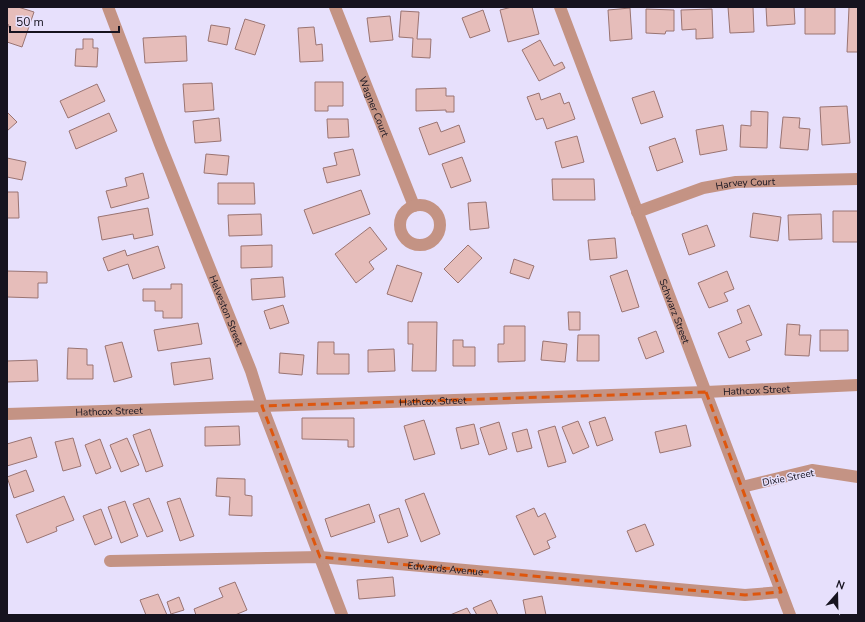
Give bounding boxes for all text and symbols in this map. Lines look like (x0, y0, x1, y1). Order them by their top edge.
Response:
scale bar (10, 8, 119, 34)
text: 50 m (16, 14, 44, 30)
street label: Wagner Court (355, 75, 392, 139)
street label: Harvey Court (715, 175, 776, 194)
street label: Helveston Street (205, 273, 247, 349)
street label: Schwarz Street (655, 277, 693, 346)
street label: Hathcox Street (723, 382, 791, 399)
street label: Hathcox Street (399, 394, 467, 410)
street label: Hathcox Street (75, 404, 143, 420)
street label: Dixie Street (761, 466, 816, 490)
street label: Edwards Avenue (407, 559, 484, 580)
north arrow (817, 574, 857, 614)
text: N (834, 577, 847, 594)

